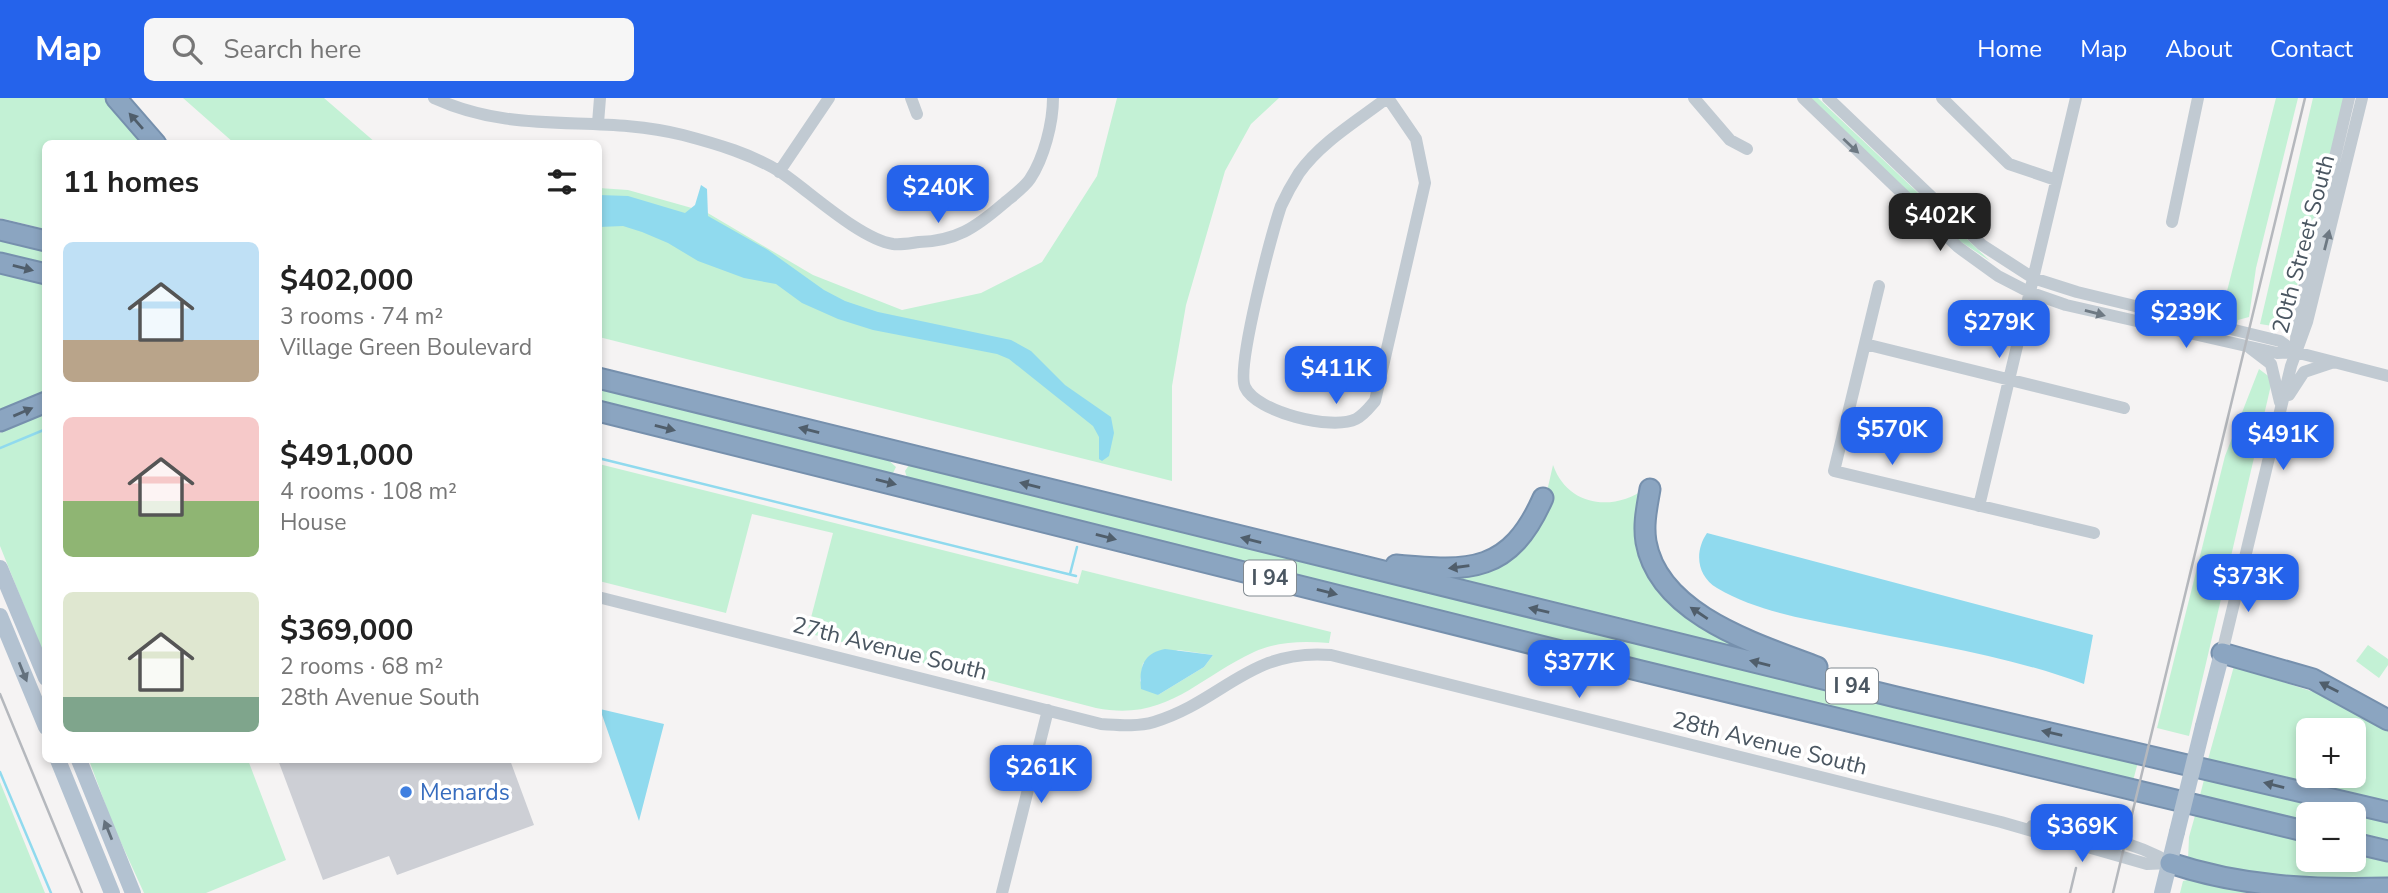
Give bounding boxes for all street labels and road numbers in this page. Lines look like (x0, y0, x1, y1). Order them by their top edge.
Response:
street label: 20th Street South (2265, 151, 2342, 337)
road number: I 94 (1244, 560, 1296, 596)
street label: 27th Avenue South (789, 609, 991, 688)
road number: I 94 (1826, 668, 1878, 704)
street label: 28th Avenue South (1669, 704, 1871, 783)

